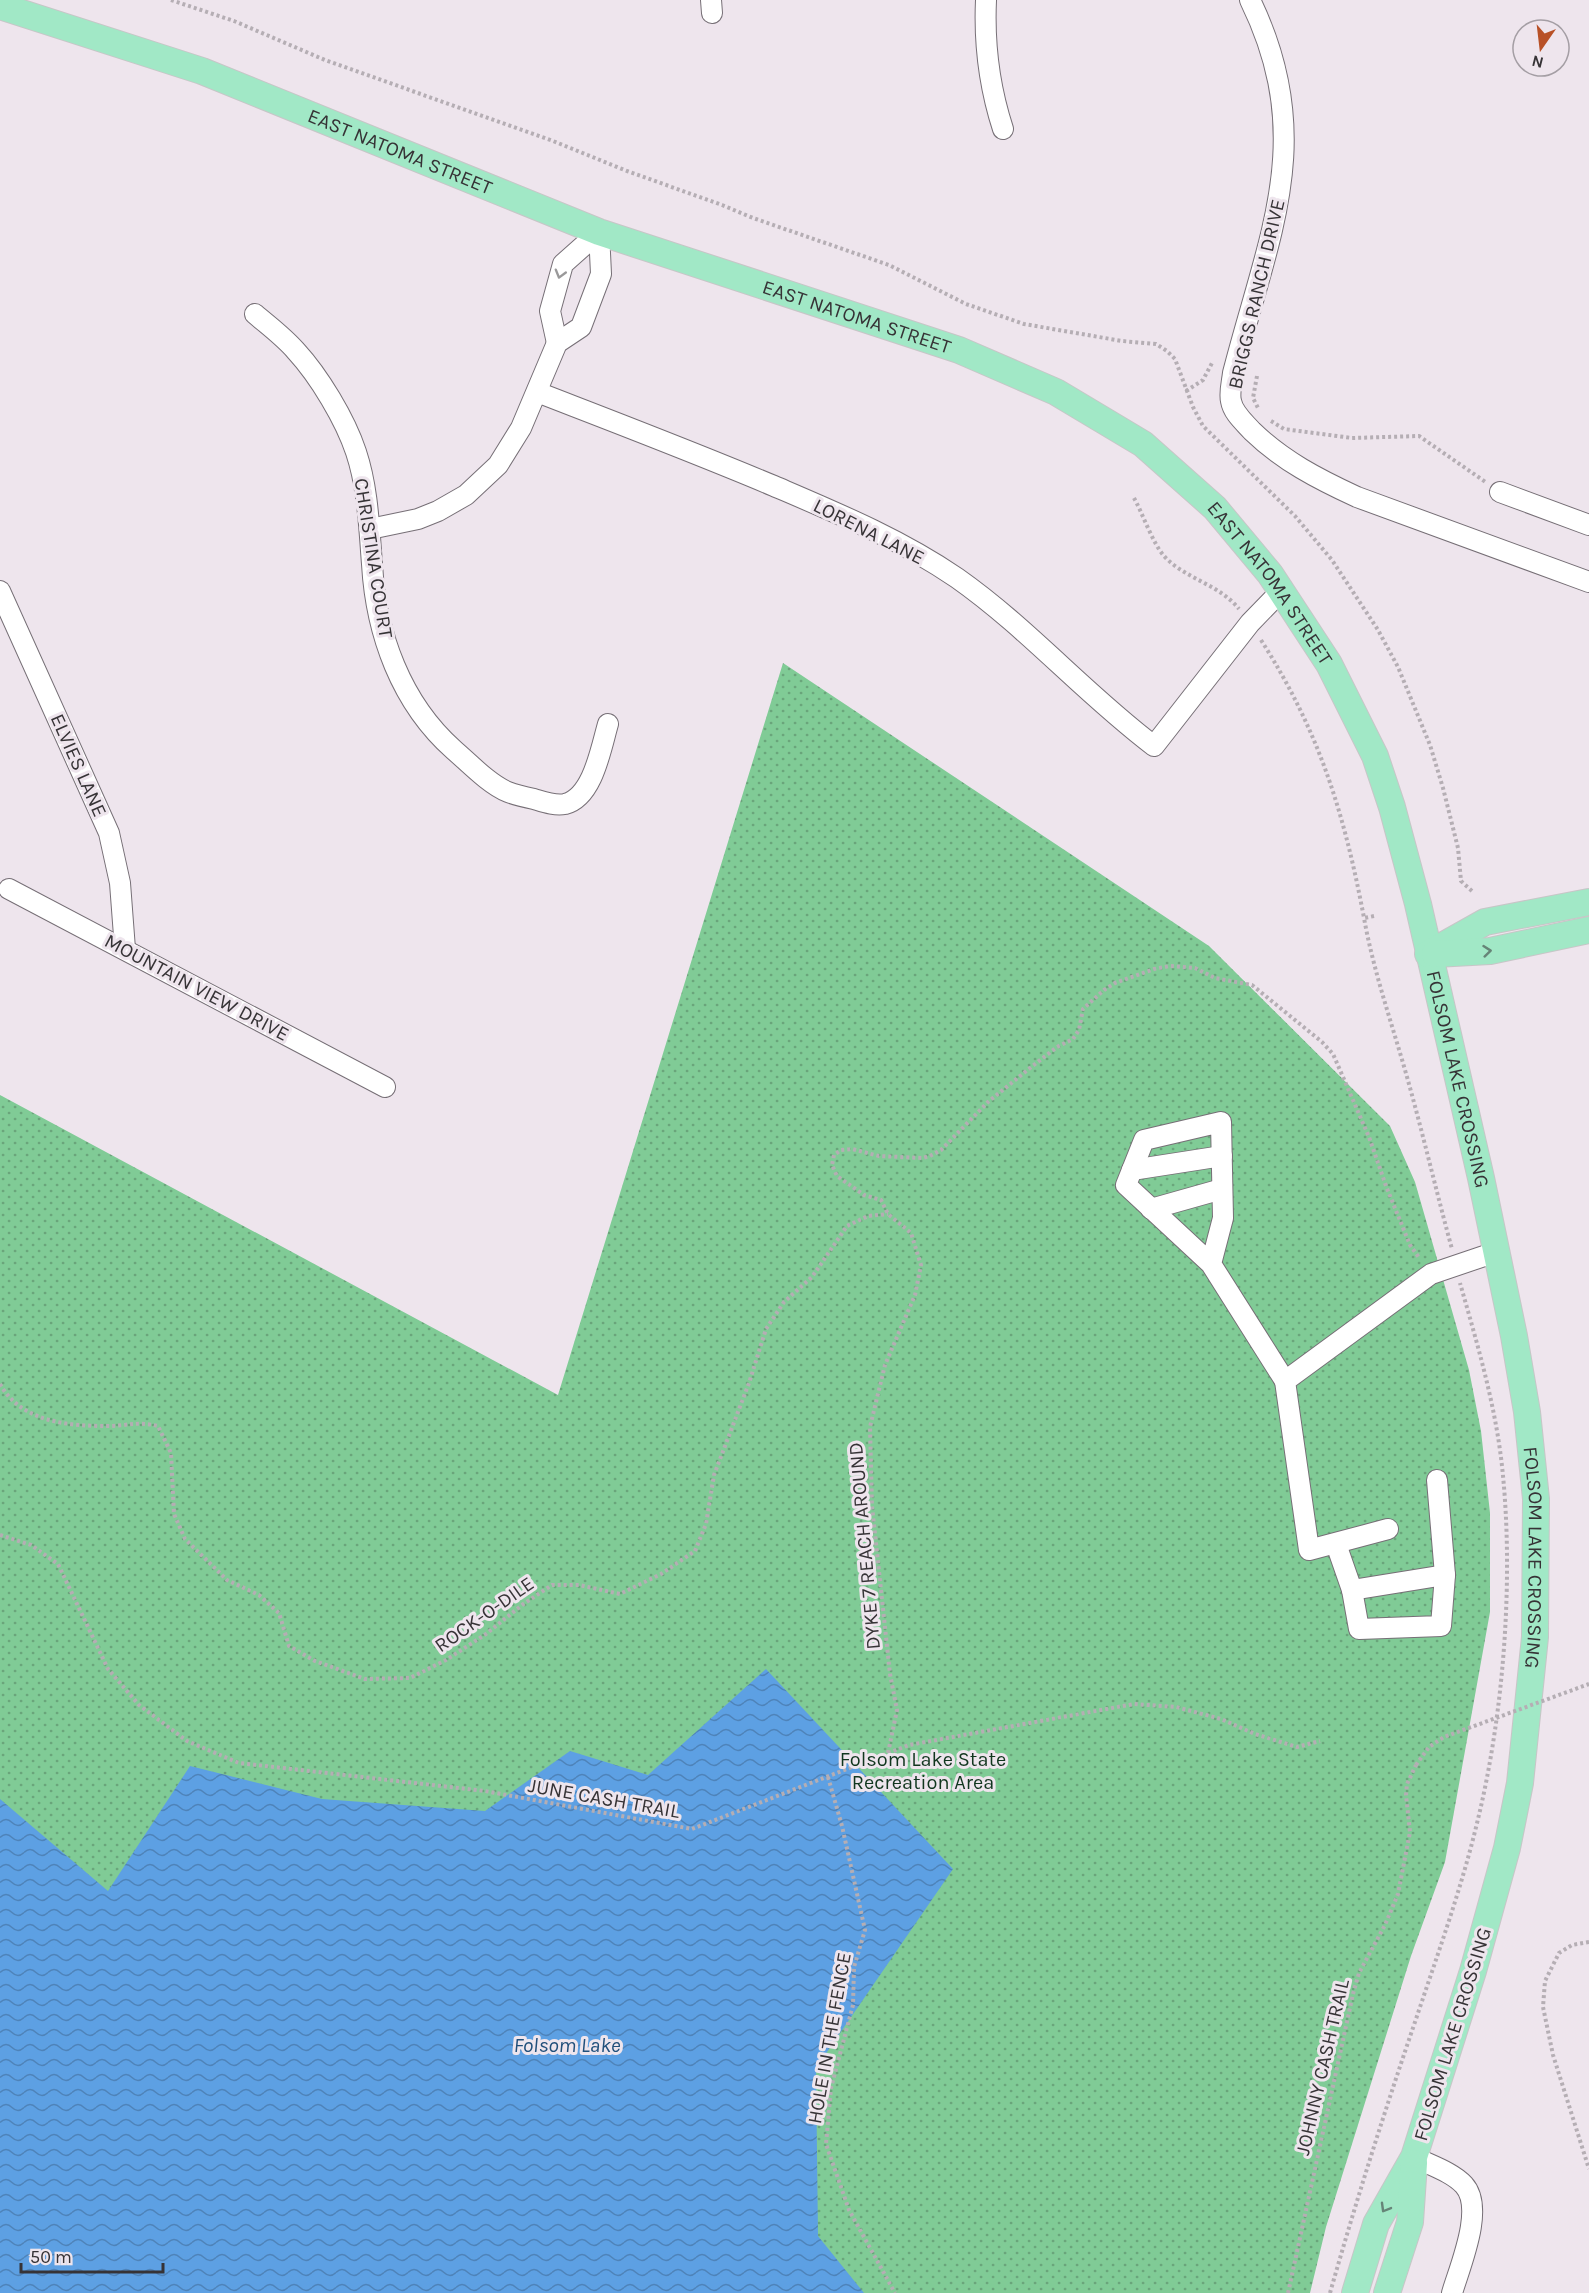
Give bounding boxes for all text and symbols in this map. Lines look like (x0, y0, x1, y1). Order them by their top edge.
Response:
north arrow (1511, 18, 1571, 78)
text: N (1530, 51, 1545, 73)
street label: EAST NATOMA STREET (304, 104, 496, 199)
street label: BRIGGS RANCH DRIVE (1223, 197, 1290, 391)
one-way arrow (555, 268, 567, 279)
street label: EAST NATOMA STREET (760, 275, 954, 359)
street label: CHRISTINA COURT (350, 476, 398, 640)
street label: LORENA LANE (809, 494, 928, 569)
street label: EAST NATOMA STREET (1202, 497, 1337, 669)
street label: ELVIES LANE (46, 710, 112, 820)
street label: MOUNTAIN VIEW DRIVE (101, 929, 293, 1046)
one-way arrow (1482, 945, 1491, 958)
street label: FOLSOM LAKE CROSSING (1422, 968, 1494, 1190)
street label: DYKE 7 REACH AROUND (844, 1441, 885, 1651)
street label: FOLSOM LAKE CROSSING (1519, 1445, 1547, 1670)
street label: ROCK-O-DILE (430, 1572, 538, 1657)
park label: Folsom Lake State Recreation Area (840, 1748, 1006, 1794)
street label: JUNE CASH TRAIL (526, 1774, 682, 1823)
street label: FOLSOM LAKE CROSSING (1409, 1925, 1496, 2144)
street label: HOLE IN THE FENCE (803, 1950, 856, 2126)
street label: JOHNNY CASH TRAIL (1291, 1976, 1354, 2157)
water label: Folsom Lake (513, 2033, 621, 2057)
one-way arrow (1381, 2202, 1393, 2212)
scale bar (21, 2236, 164, 2274)
text: 50 m (30, 2246, 72, 2268)

